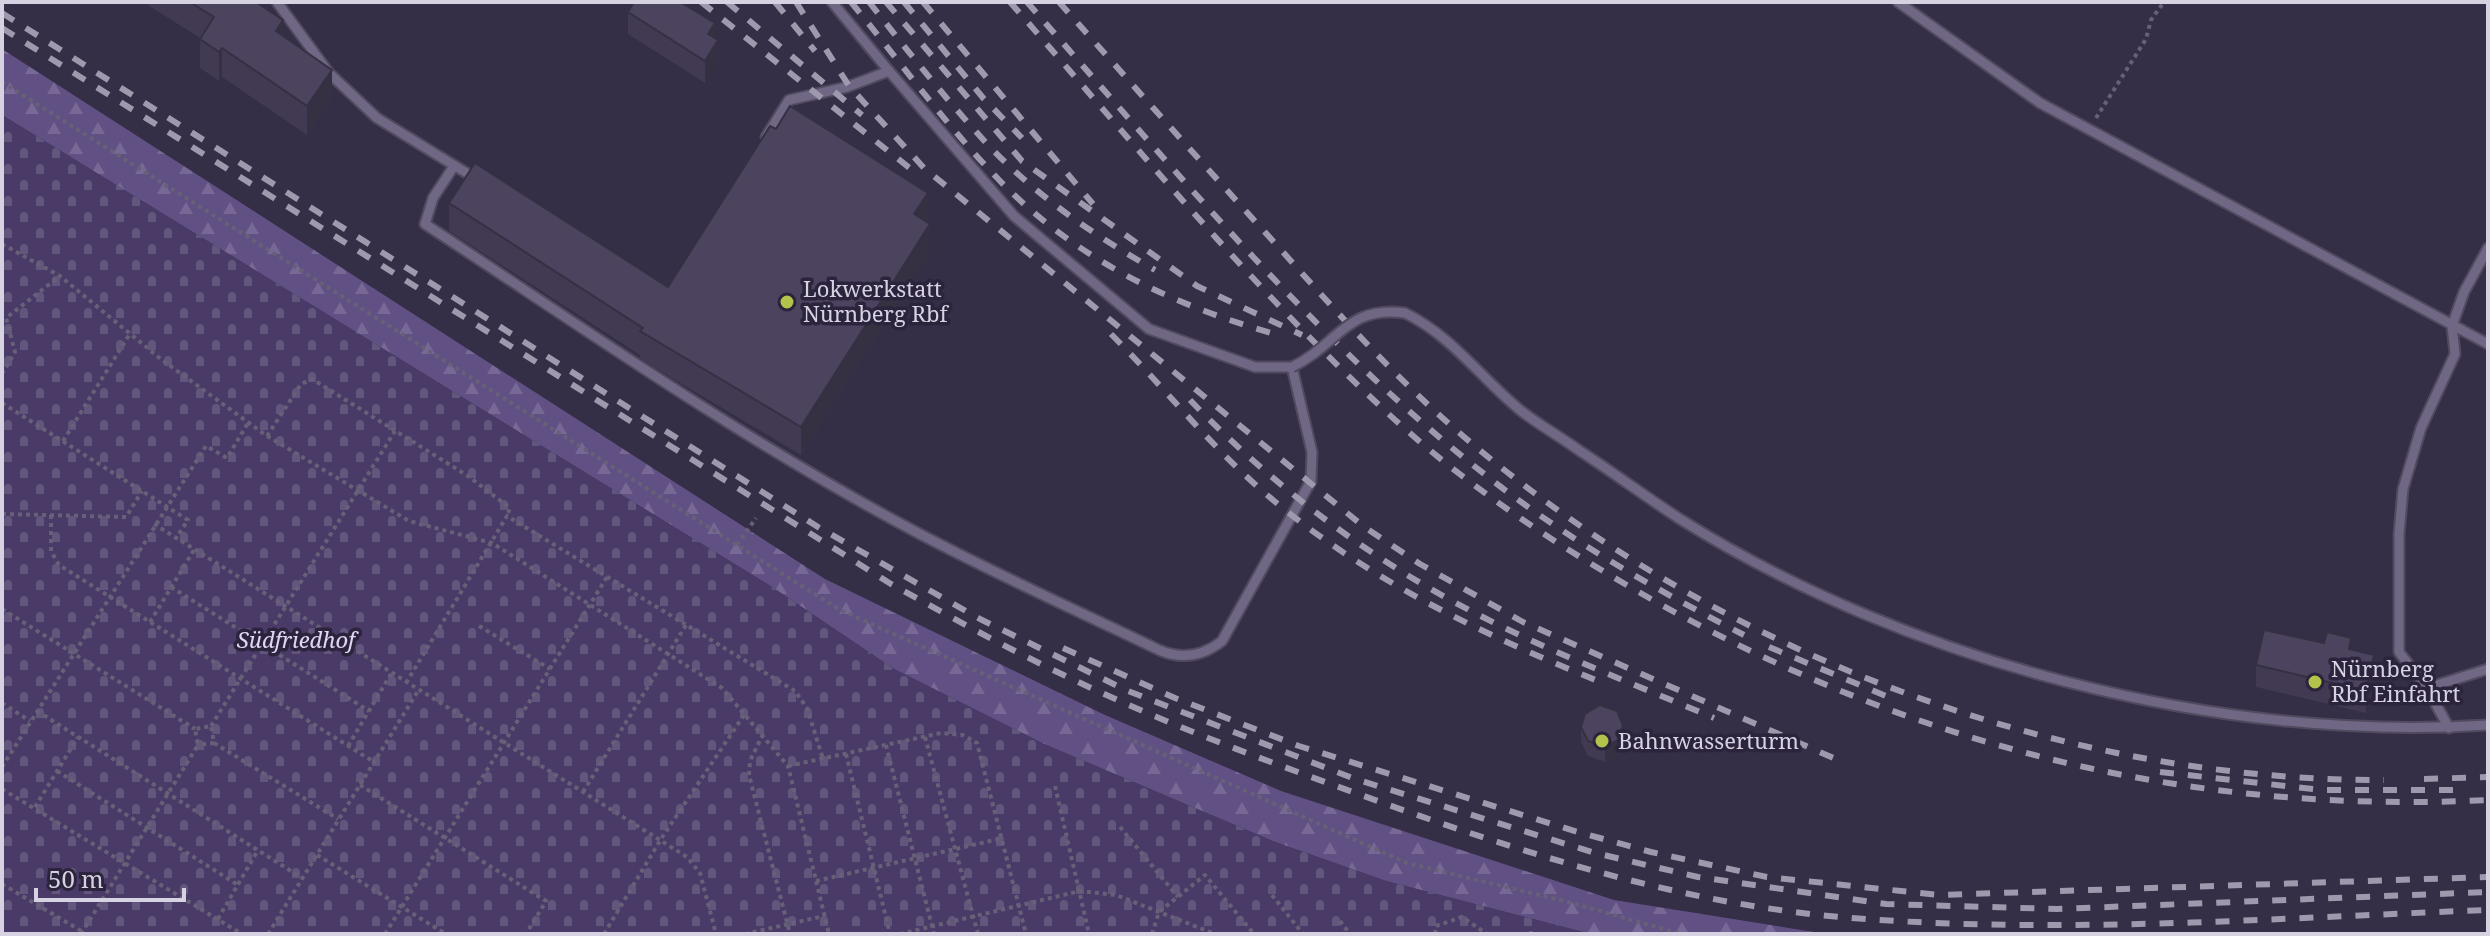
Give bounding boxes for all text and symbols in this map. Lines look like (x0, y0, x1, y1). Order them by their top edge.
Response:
place label: Lokwerkstatt Nürnberg Rbf (803, 273, 949, 328)
marker: Lokwerkstatt Nürnberg Rbf (778, 293, 796, 311)
park label: Südfriedhof (237, 624, 359, 654)
place label: Nürnberg Rbf Einfahrt (2331, 653, 2461, 708)
marker: Nürnberg Rbf Einfahrt (2306, 673, 2324, 691)
place label: Bahnwasserturm (1618, 725, 1799, 755)
marker: Bahnwasserturm (1593, 732, 1611, 750)
scale bar (36, 852, 184, 902)
text: 50 m (48, 862, 104, 895)

